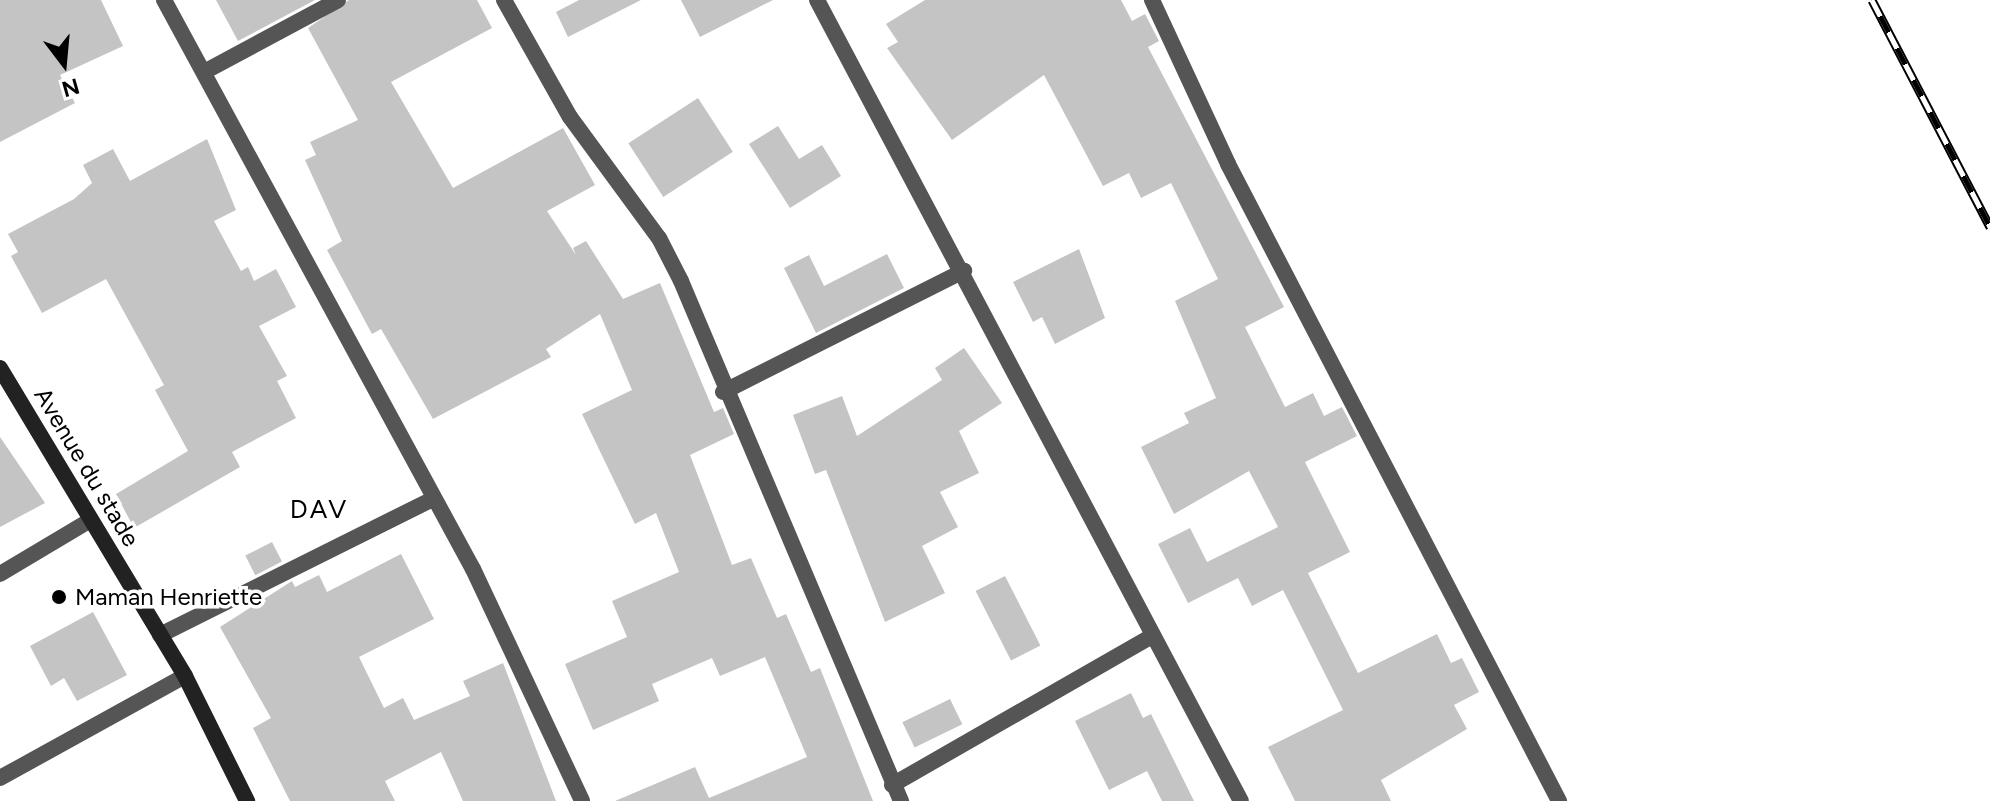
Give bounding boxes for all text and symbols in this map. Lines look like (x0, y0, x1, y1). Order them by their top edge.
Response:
north arrow (24, 24, 104, 104)
text: N (59, 72, 83, 103)
street label: Avenue du stade (28, 382, 146, 552)
district label: DAV (290, 494, 348, 526)
place label: Maman Henriette (75, 583, 262, 611)
marker: Maman Henriette (50, 588, 68, 606)

